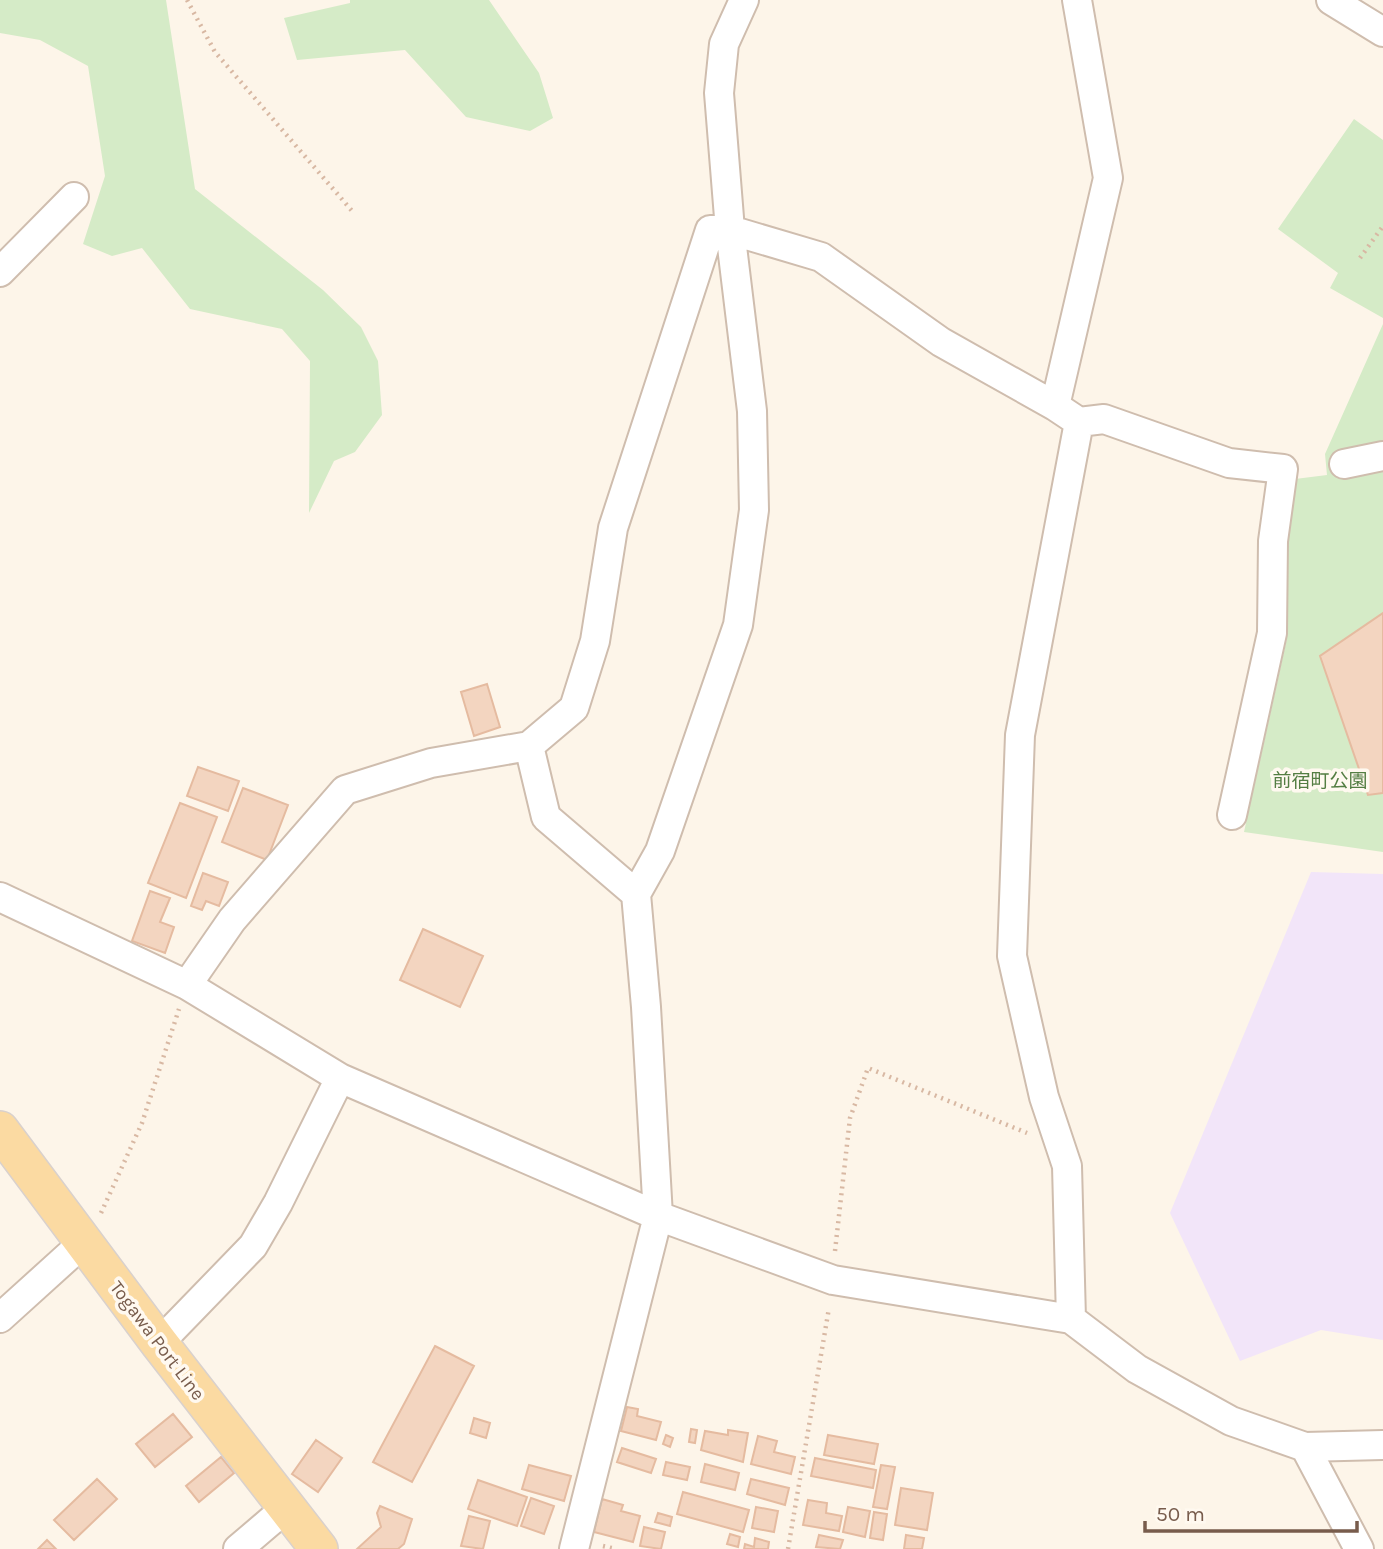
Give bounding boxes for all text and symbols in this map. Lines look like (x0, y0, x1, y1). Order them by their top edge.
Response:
park label: 前宿町公園 (1272, 770, 1368, 792)
street label: Togawa Port Line (105, 1277, 209, 1405)
scale bar (1145, 1490, 1357, 1534)
text: 50 m (1156, 1502, 1205, 1526)

